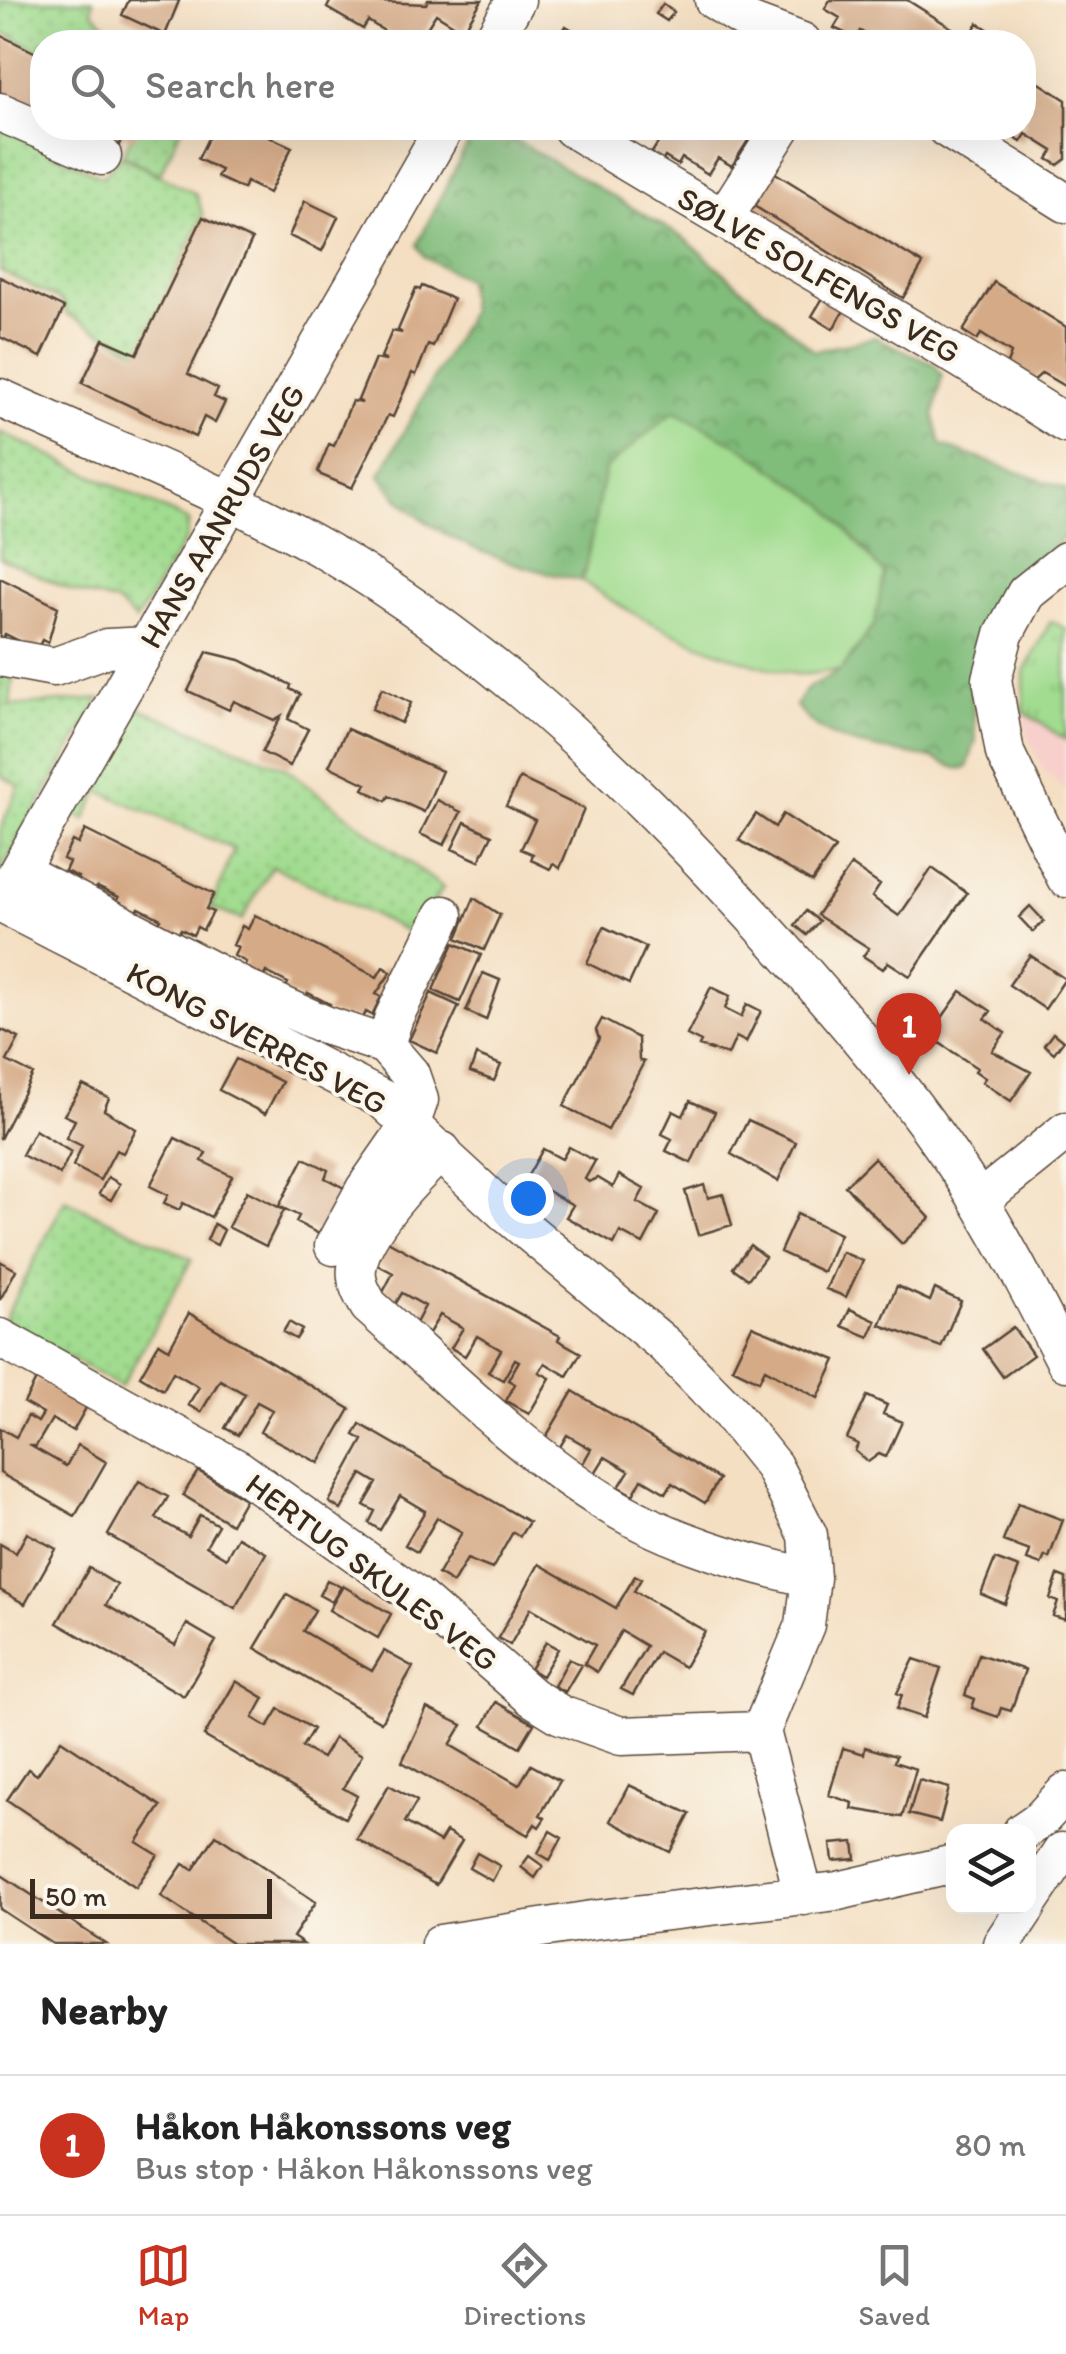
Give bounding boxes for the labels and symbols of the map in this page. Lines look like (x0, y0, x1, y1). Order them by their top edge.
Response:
street label: SØLVE SOLFENGS VEG (671, 179, 967, 371)
street label: HANS AANRUDS VEG (131, 377, 313, 655)
street label: KONG SVERRES VEG (120, 953, 394, 1123)
pin: 1 (876, 992, 942, 1075)
your location (503, 1173, 554, 1224)
street label: HERTUG SKULES VEG (239, 1465, 505, 1679)
scale bar (30, 1874, 272, 1918)

